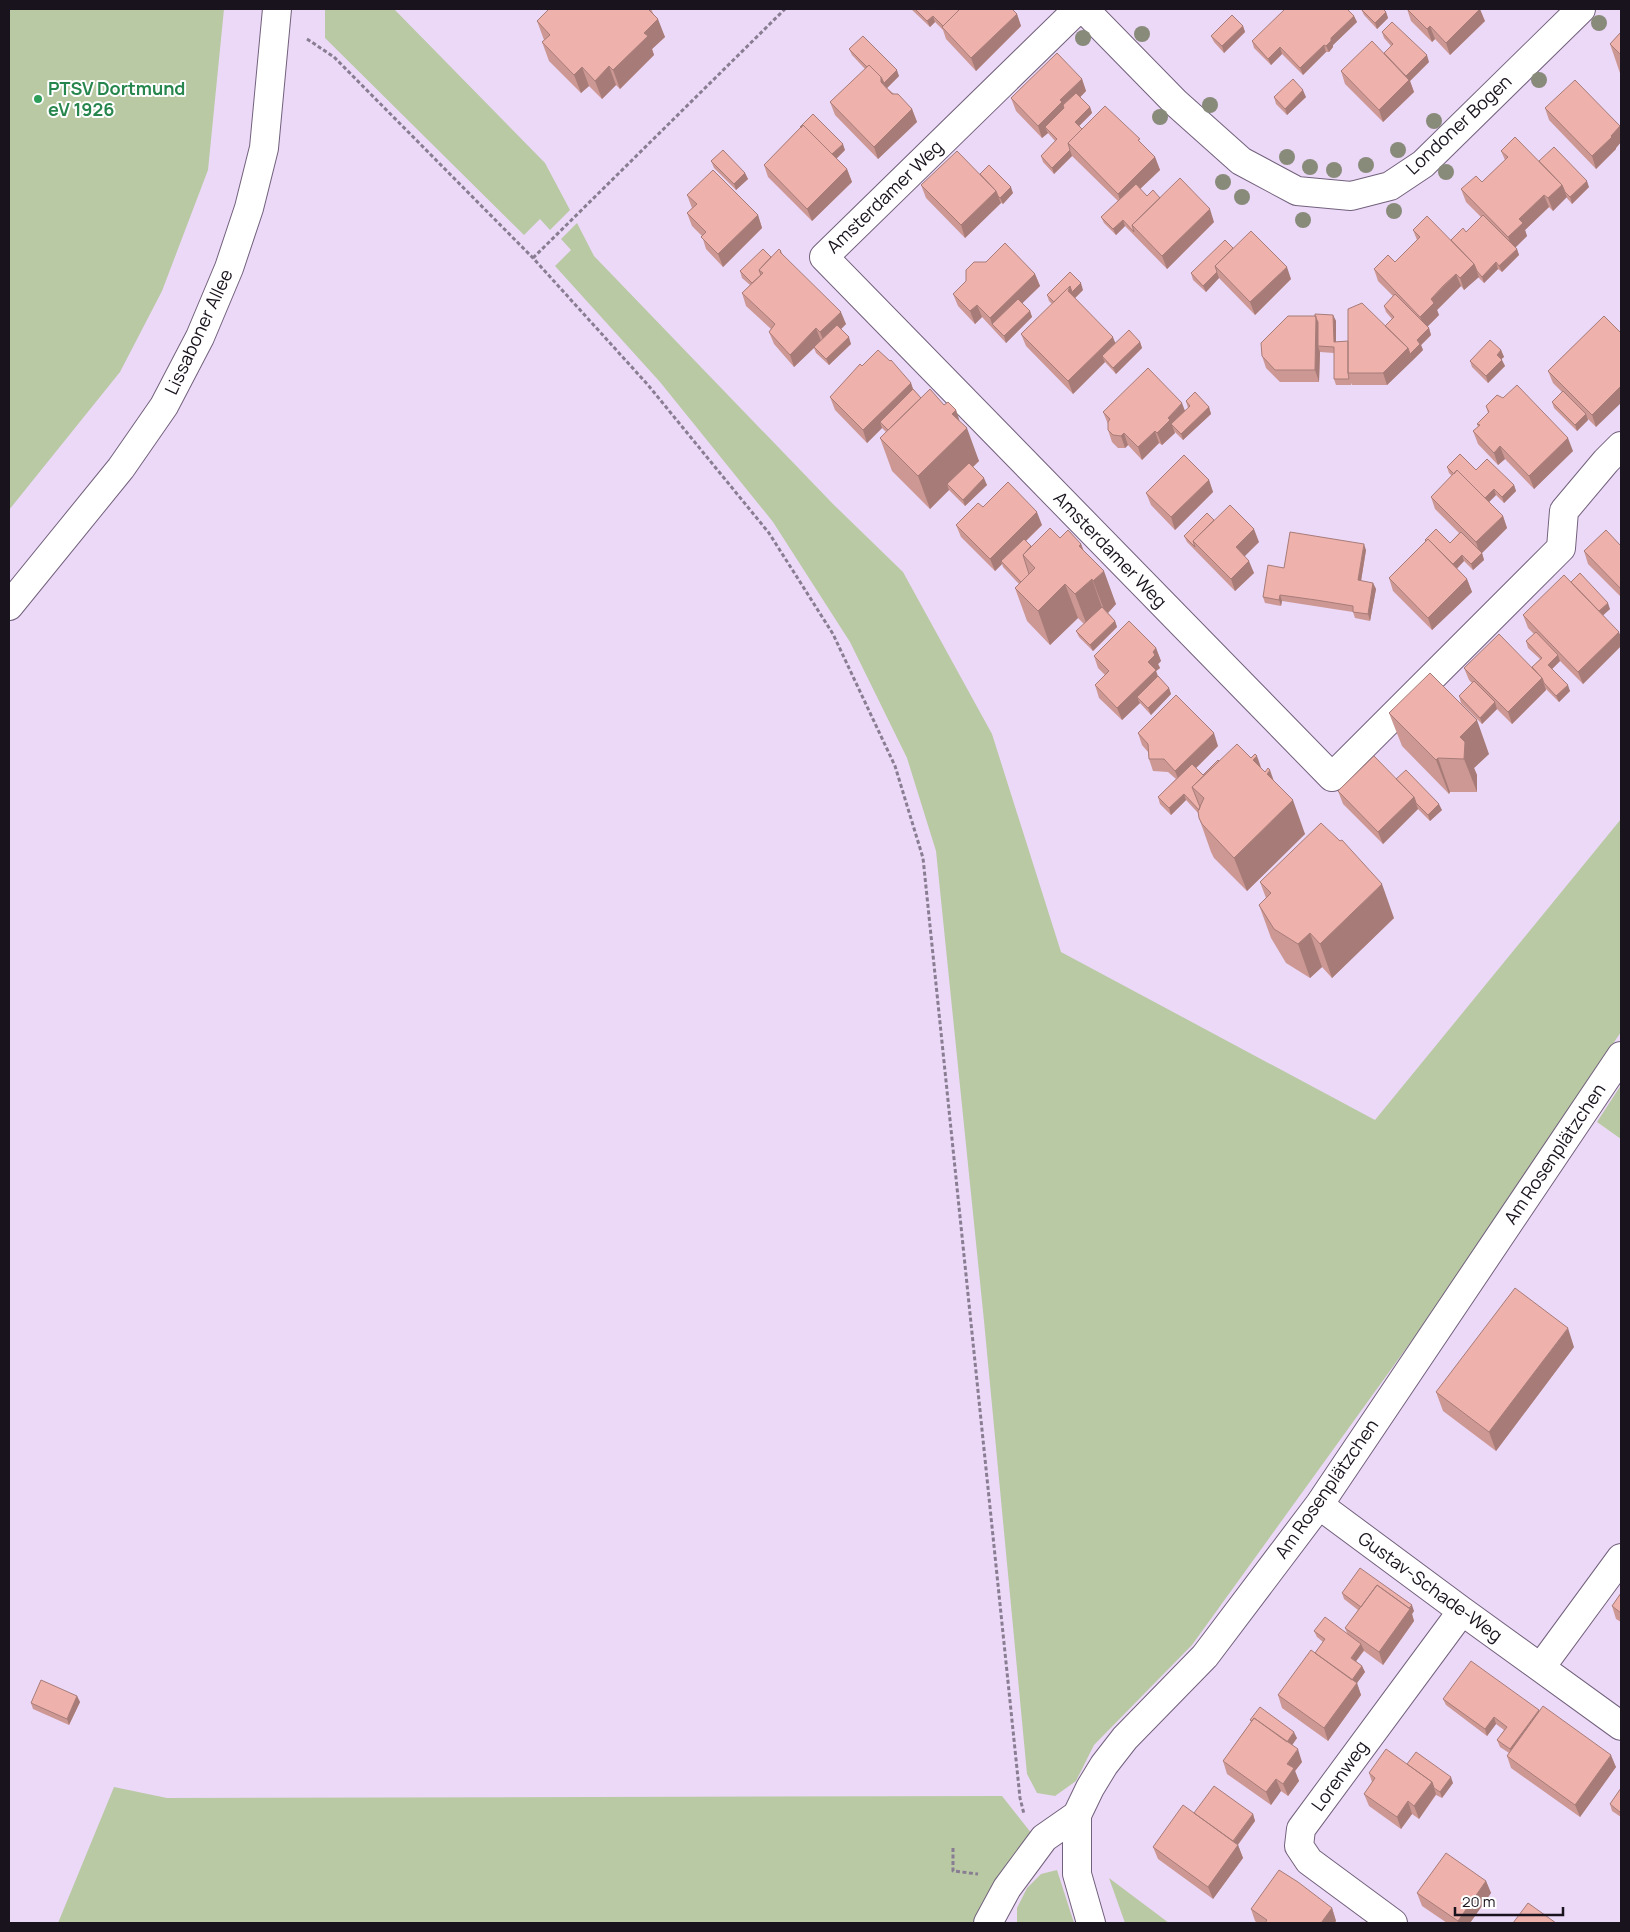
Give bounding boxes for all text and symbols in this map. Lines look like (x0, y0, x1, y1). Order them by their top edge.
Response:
street label: Londoner Bogen (1400, 69, 1516, 180)
place label: PTSV Dortmund eV 1926 (48, 76, 185, 121)
marker: PTSV Dortmund eV 1926 (32, 93, 44, 105)
street label: Amsterdamer Weg (821, 134, 948, 258)
street label: Lissaboner Allee (159, 265, 238, 398)
street label: Amsterdamer Weg (1049, 486, 1173, 613)
street label: Am Rosenplätzchen (1498, 1078, 1610, 1229)
street label: Am Rosenplätzchen (1269, 1414, 1383, 1563)
street label: Gustav-Schade-Weg (1354, 1526, 1508, 1647)
street label: Lorenweg (1305, 1735, 1373, 1816)
scale bar (1455, 1884, 1562, 1916)
text: 20 m (1462, 1891, 1495, 1912)

